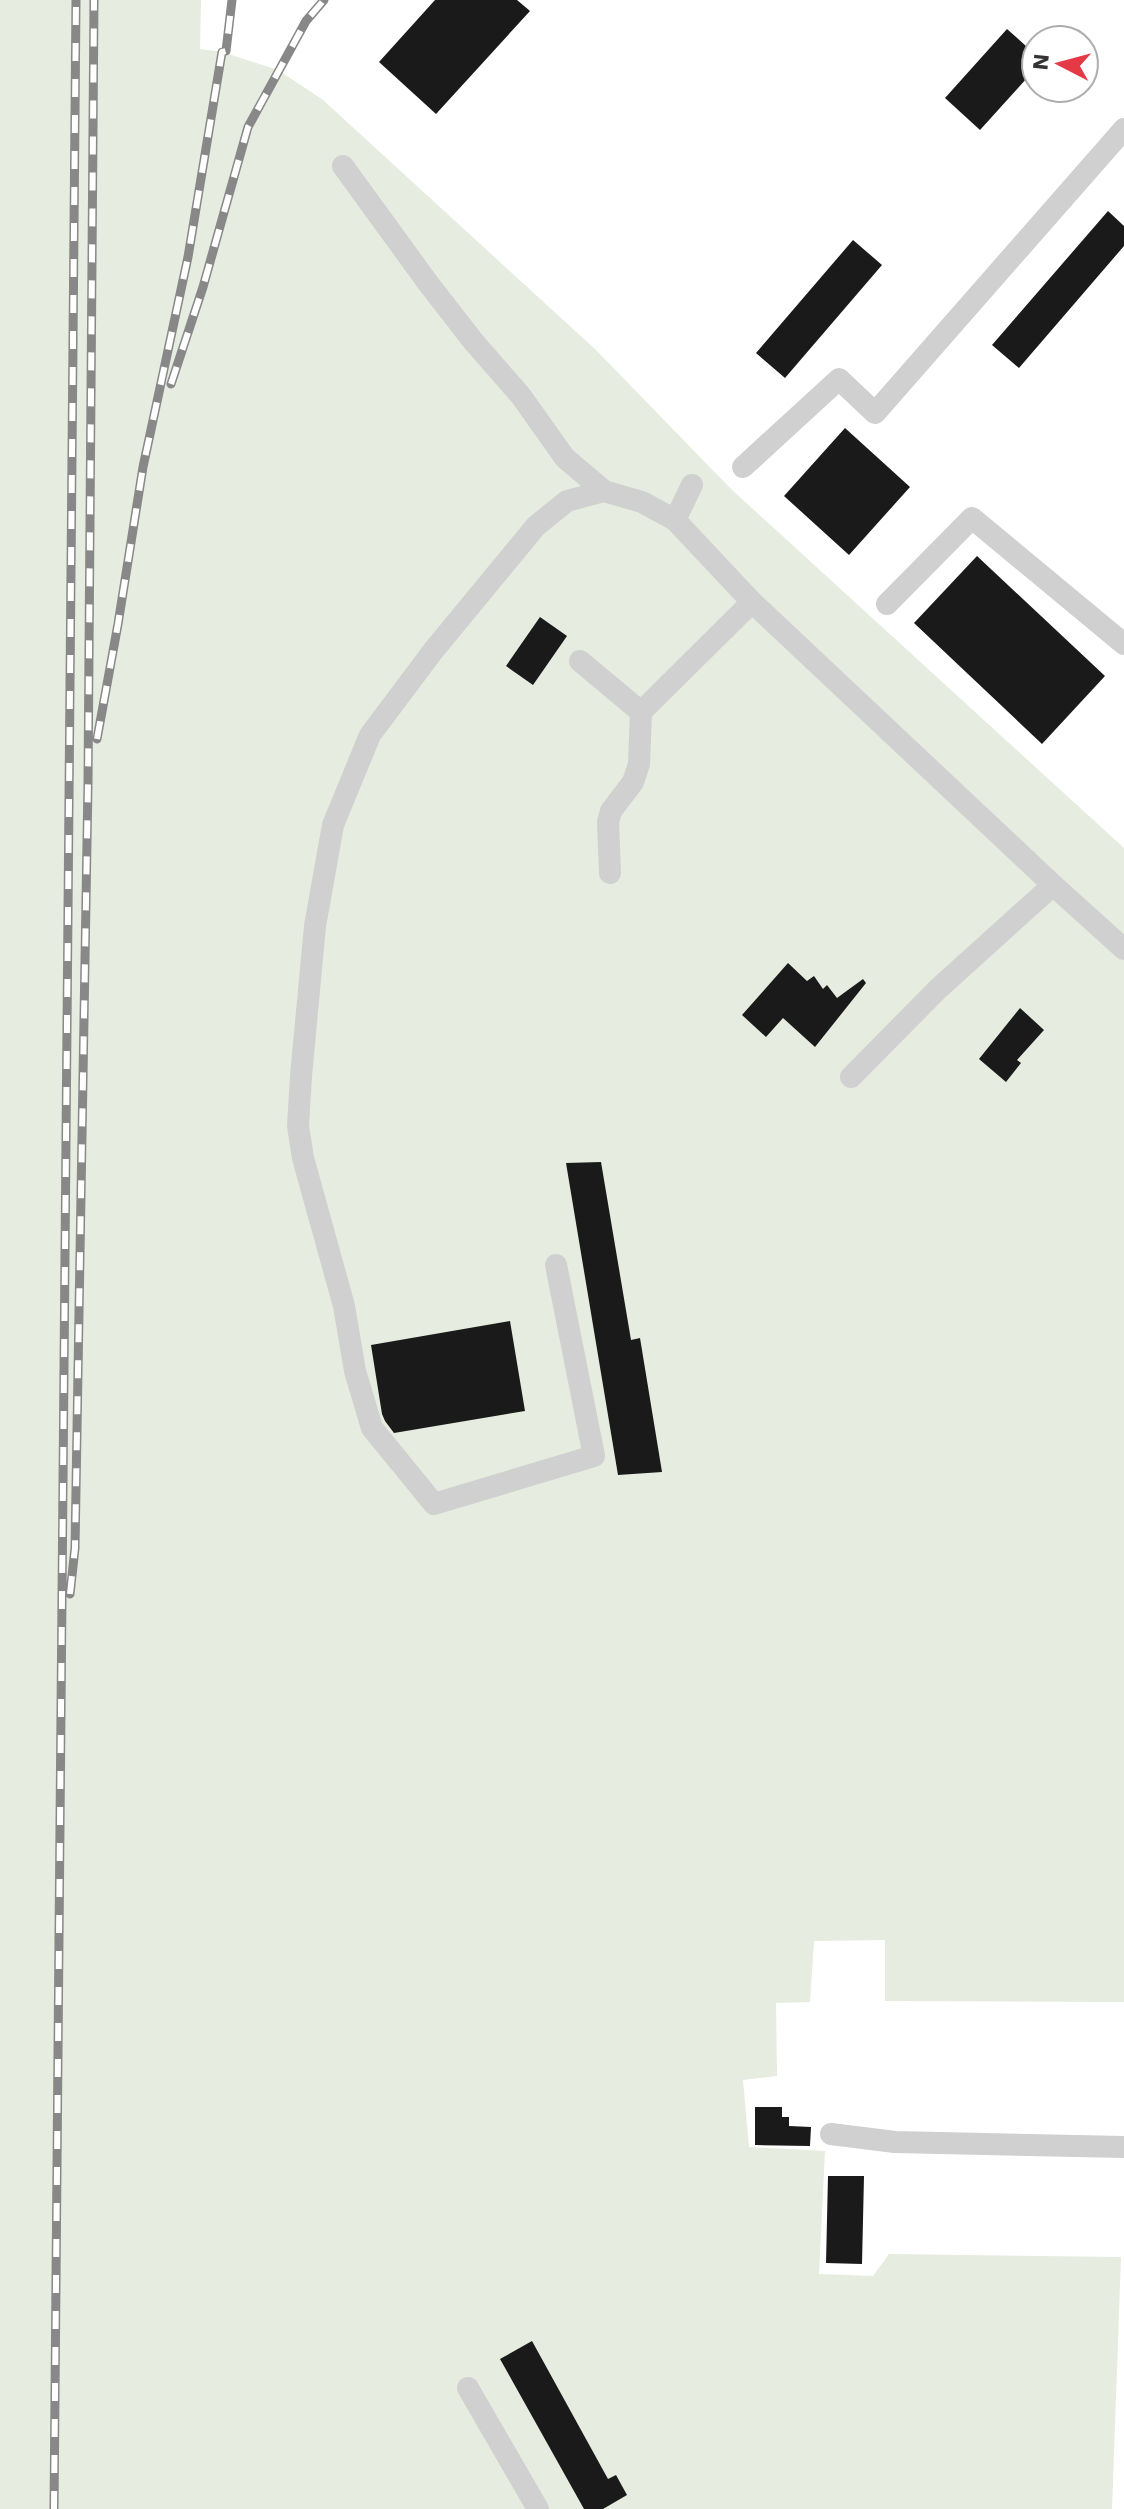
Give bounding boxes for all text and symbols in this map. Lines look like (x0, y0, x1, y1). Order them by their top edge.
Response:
north arrow (1020, 24, 1100, 104)
text: N (1027, 53, 1054, 71)

